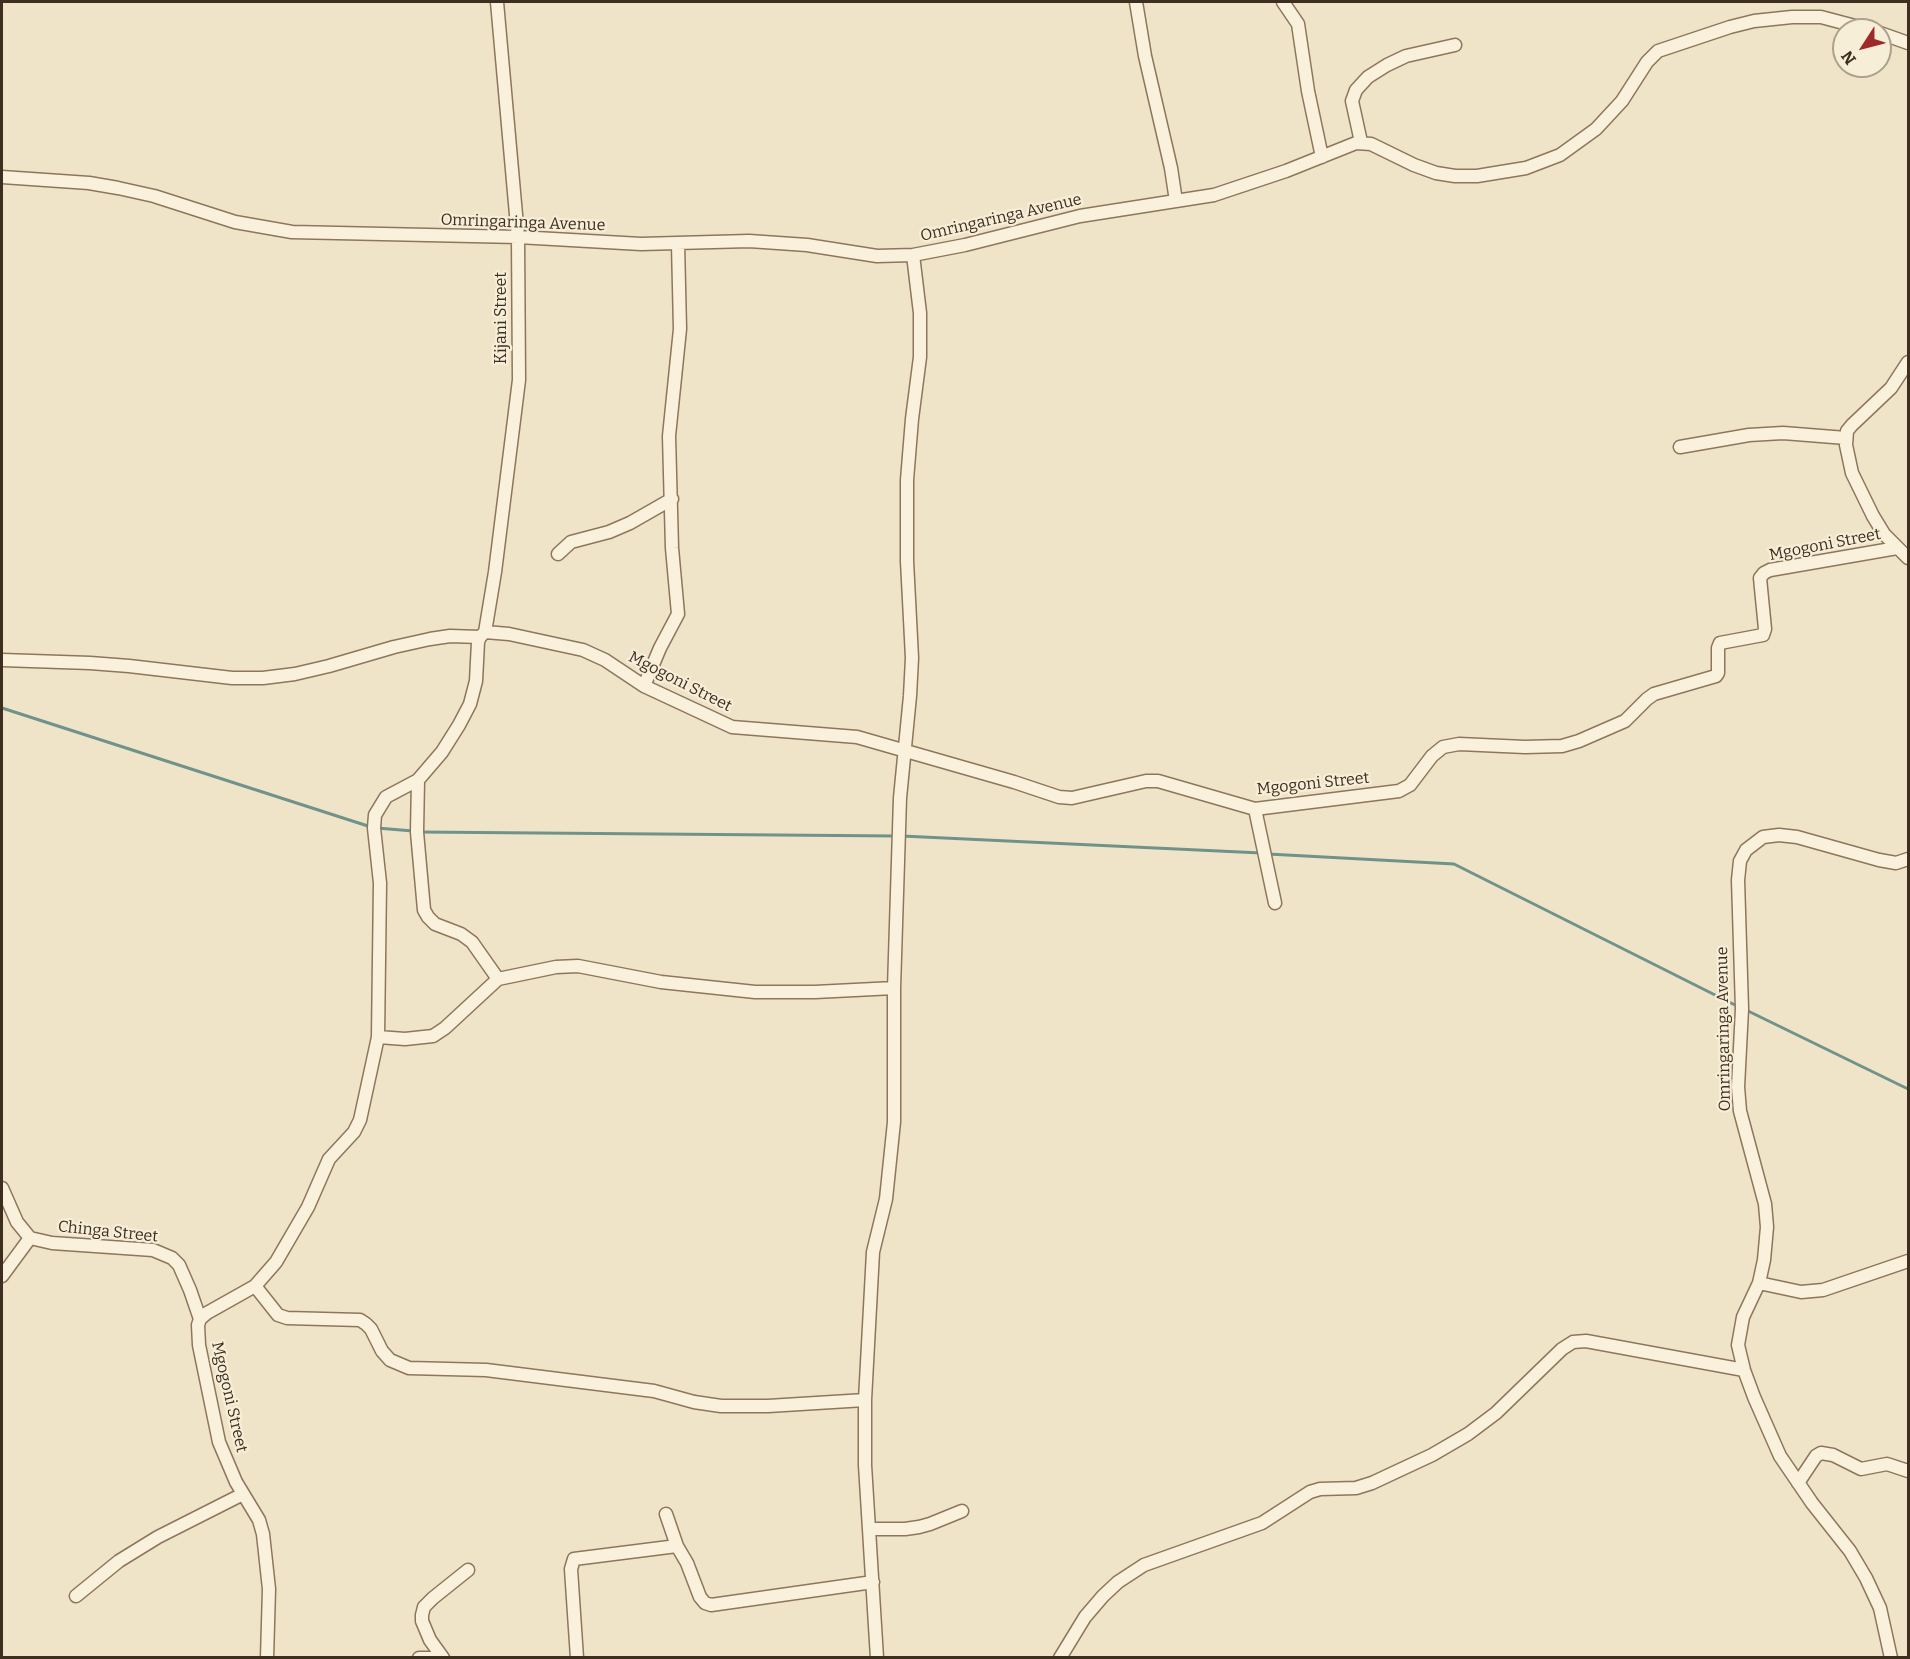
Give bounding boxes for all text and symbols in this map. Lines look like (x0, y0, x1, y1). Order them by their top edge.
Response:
north arrow (1832, 18, 1892, 78)
text: N (1837, 47, 1860, 68)
street label: Omringaringa Avenue (919, 190, 1083, 246)
street label: Omringaringa Avenue (440, 211, 606, 235)
street label: Kijani Street (492, 272, 512, 364)
street label: Mgogoni Street (1768, 525, 1882, 565)
street label: Mgogoni Street (625, 648, 735, 716)
street label: Mgogoni Street (1256, 769, 1370, 799)
street label: Omringaringa Avenue (1713, 946, 1735, 1112)
street label: Chinga Street (57, 1217, 159, 1247)
street label: Mgogoni Street (207, 1340, 251, 1454)

